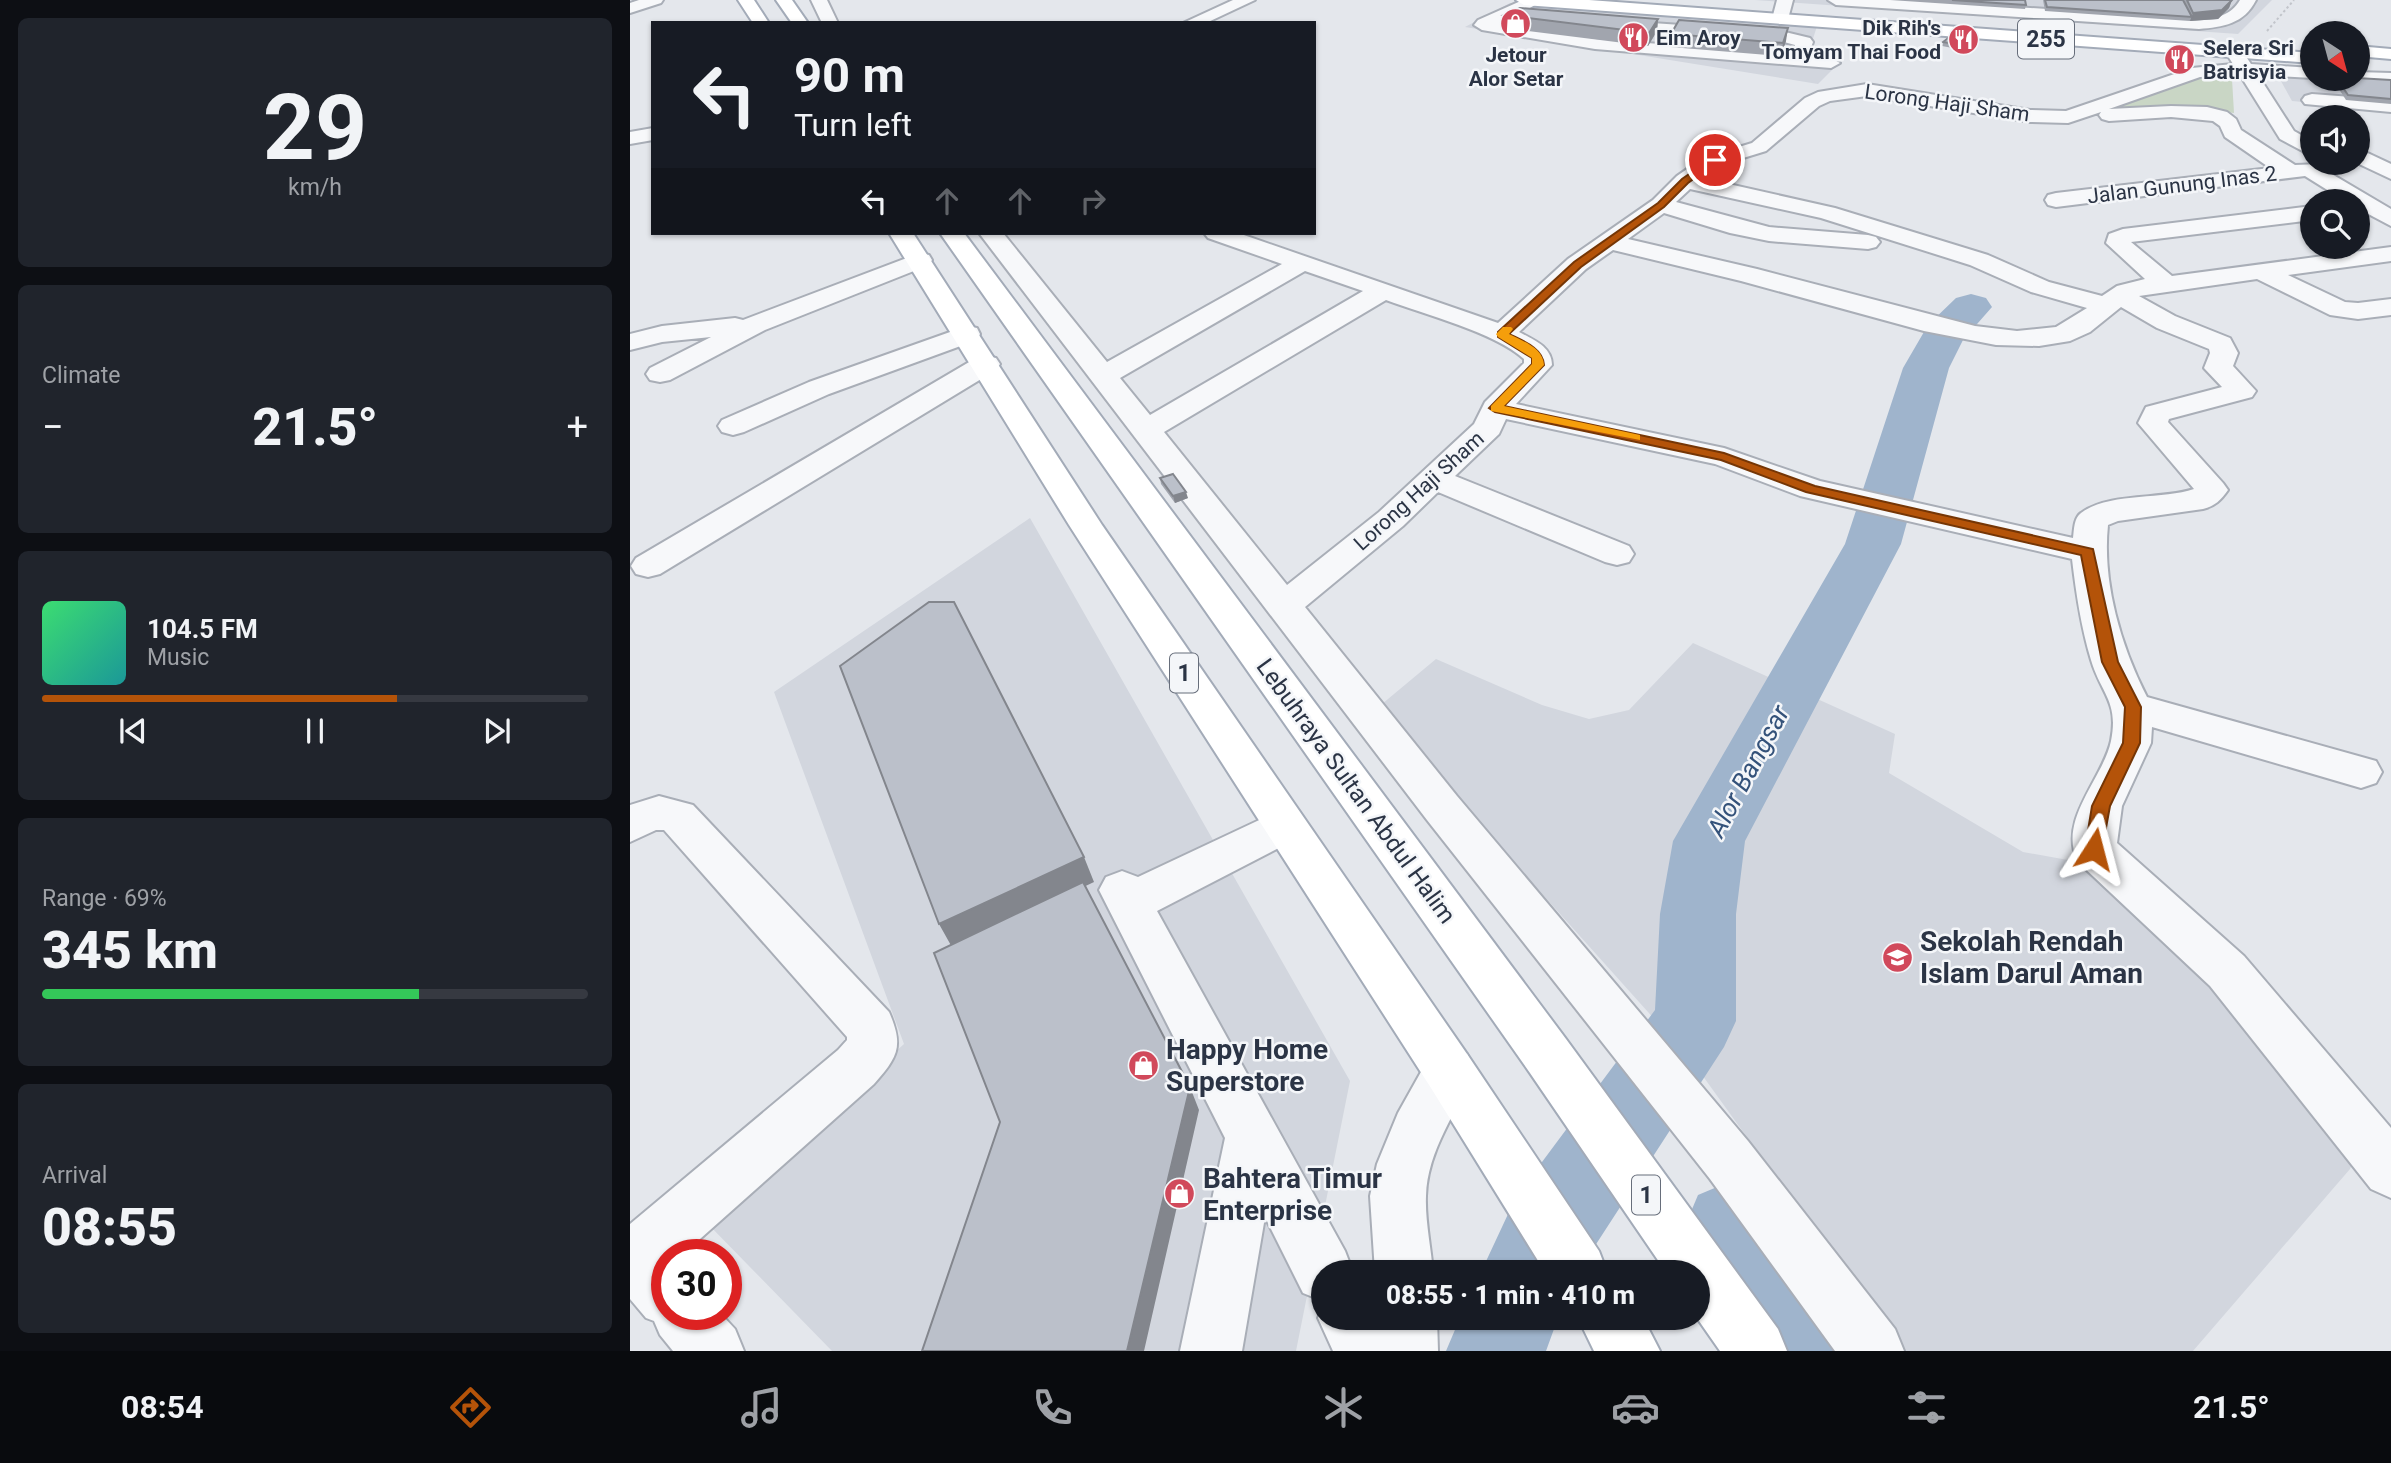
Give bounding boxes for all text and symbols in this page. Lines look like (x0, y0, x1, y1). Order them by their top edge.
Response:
shop icon: Jetour Alor Setar (1499, 6, 1533, 40)
place label: Dik Rih's Tomyam Thai Food (1762, 16, 1941, 64)
road number: 255 (2018, 20, 2074, 58)
restaurant icon: Eim Aroy (1616, 21, 1650, 55)
north arrow (2300, 21, 2370, 91)
map controls (2300, 21, 2370, 259)
restaurant icon: Dik Rih's Tomyam Thai Food (1947, 23, 1981, 57)
place label: Eim Aroy (1656, 26, 1741, 50)
place label: Selera Sri Batrisyia (2203, 36, 2294, 84)
place label: Jetour Alor Setar (1469, 43, 1564, 91)
restaurant icon: Selera Sri Batrisyia (2163, 43, 2197, 77)
text: 90 m (794, 47, 905, 104)
icon: left (679, 49, 770, 140)
text: 29 (263, 75, 367, 181)
street label: Lorong Haji Sham (1863, 80, 2031, 126)
button: sound (2300, 105, 2370, 175)
text: Turn left (794, 106, 912, 144)
pin (1685, 130, 1745, 190)
icon: arrive (1696, 141, 1734, 179)
street label: Jalan Gunung Inas 2 (2086, 161, 2278, 209)
text: km/h (288, 174, 342, 201)
icon: left (855, 182, 893, 220)
icon: ahead (928, 182, 966, 220)
icon: ahead (1001, 182, 1039, 220)
icon: right (1074, 182, 1112, 220)
button: search (2300, 189, 2370, 259)
text: Climate (42, 362, 121, 389)
text: 21.5° (252, 397, 378, 458)
text: − (42, 405, 64, 449)
text: + (566, 405, 588, 449)
street label: Lorong Haji Sham (1349, 426, 1489, 556)
text: 104.5 FM (147, 614, 258, 644)
text: Music (147, 644, 209, 671)
road number: 1 (1170, 653, 1198, 692)
street label: Lebuhraya Sultan Abdul Halim (1251, 653, 1461, 929)
water label: Alor Bangsar (1700, 699, 1796, 844)
icon: previous (114, 712, 152, 750)
icon: pause (296, 712, 334, 750)
icon: next (478, 712, 516, 750)
position arrow (2057, 812, 2131, 886)
text: Range · 69% (42, 885, 167, 912)
text: 345 km (42, 920, 218, 981)
place label: Sekolah Rendah Islam Darul Aman (1920, 925, 2143, 990)
school or university icon: Sekolah Rendah Islam Darul Aman (1880, 940, 1914, 974)
place label: Happy Home Superstore (1166, 1033, 1328, 1098)
shop icon: Happy Home Superstore (1126, 1048, 1160, 1082)
text: Arrival (42, 1162, 107, 1189)
place label: Bahtera Timur Enterprise (1203, 1162, 1382, 1227)
road number: 1 (1632, 1176, 1660, 1214)
shop icon: Bahtera Timur Enterprise (1163, 1177, 1197, 1211)
text: 08:55 (42, 1197, 177, 1258)
speed limit sign: 30 (651, 1239, 742, 1330)
text: 08:55 · 1 min · 410 m (1386, 1280, 1635, 1310)
icon: directions (446, 1383, 495, 1432)
icon: music (737, 1383, 786, 1432)
icon: phone (1028, 1383, 1077, 1432)
icon: climate (1319, 1383, 1368, 1432)
icon: car (1611, 1383, 1660, 1432)
icon: filters (1902, 1383, 1951, 1432)
text: 08:54 (121, 1388, 204, 1426)
text: 21.5° (2193, 1388, 2270, 1426)

